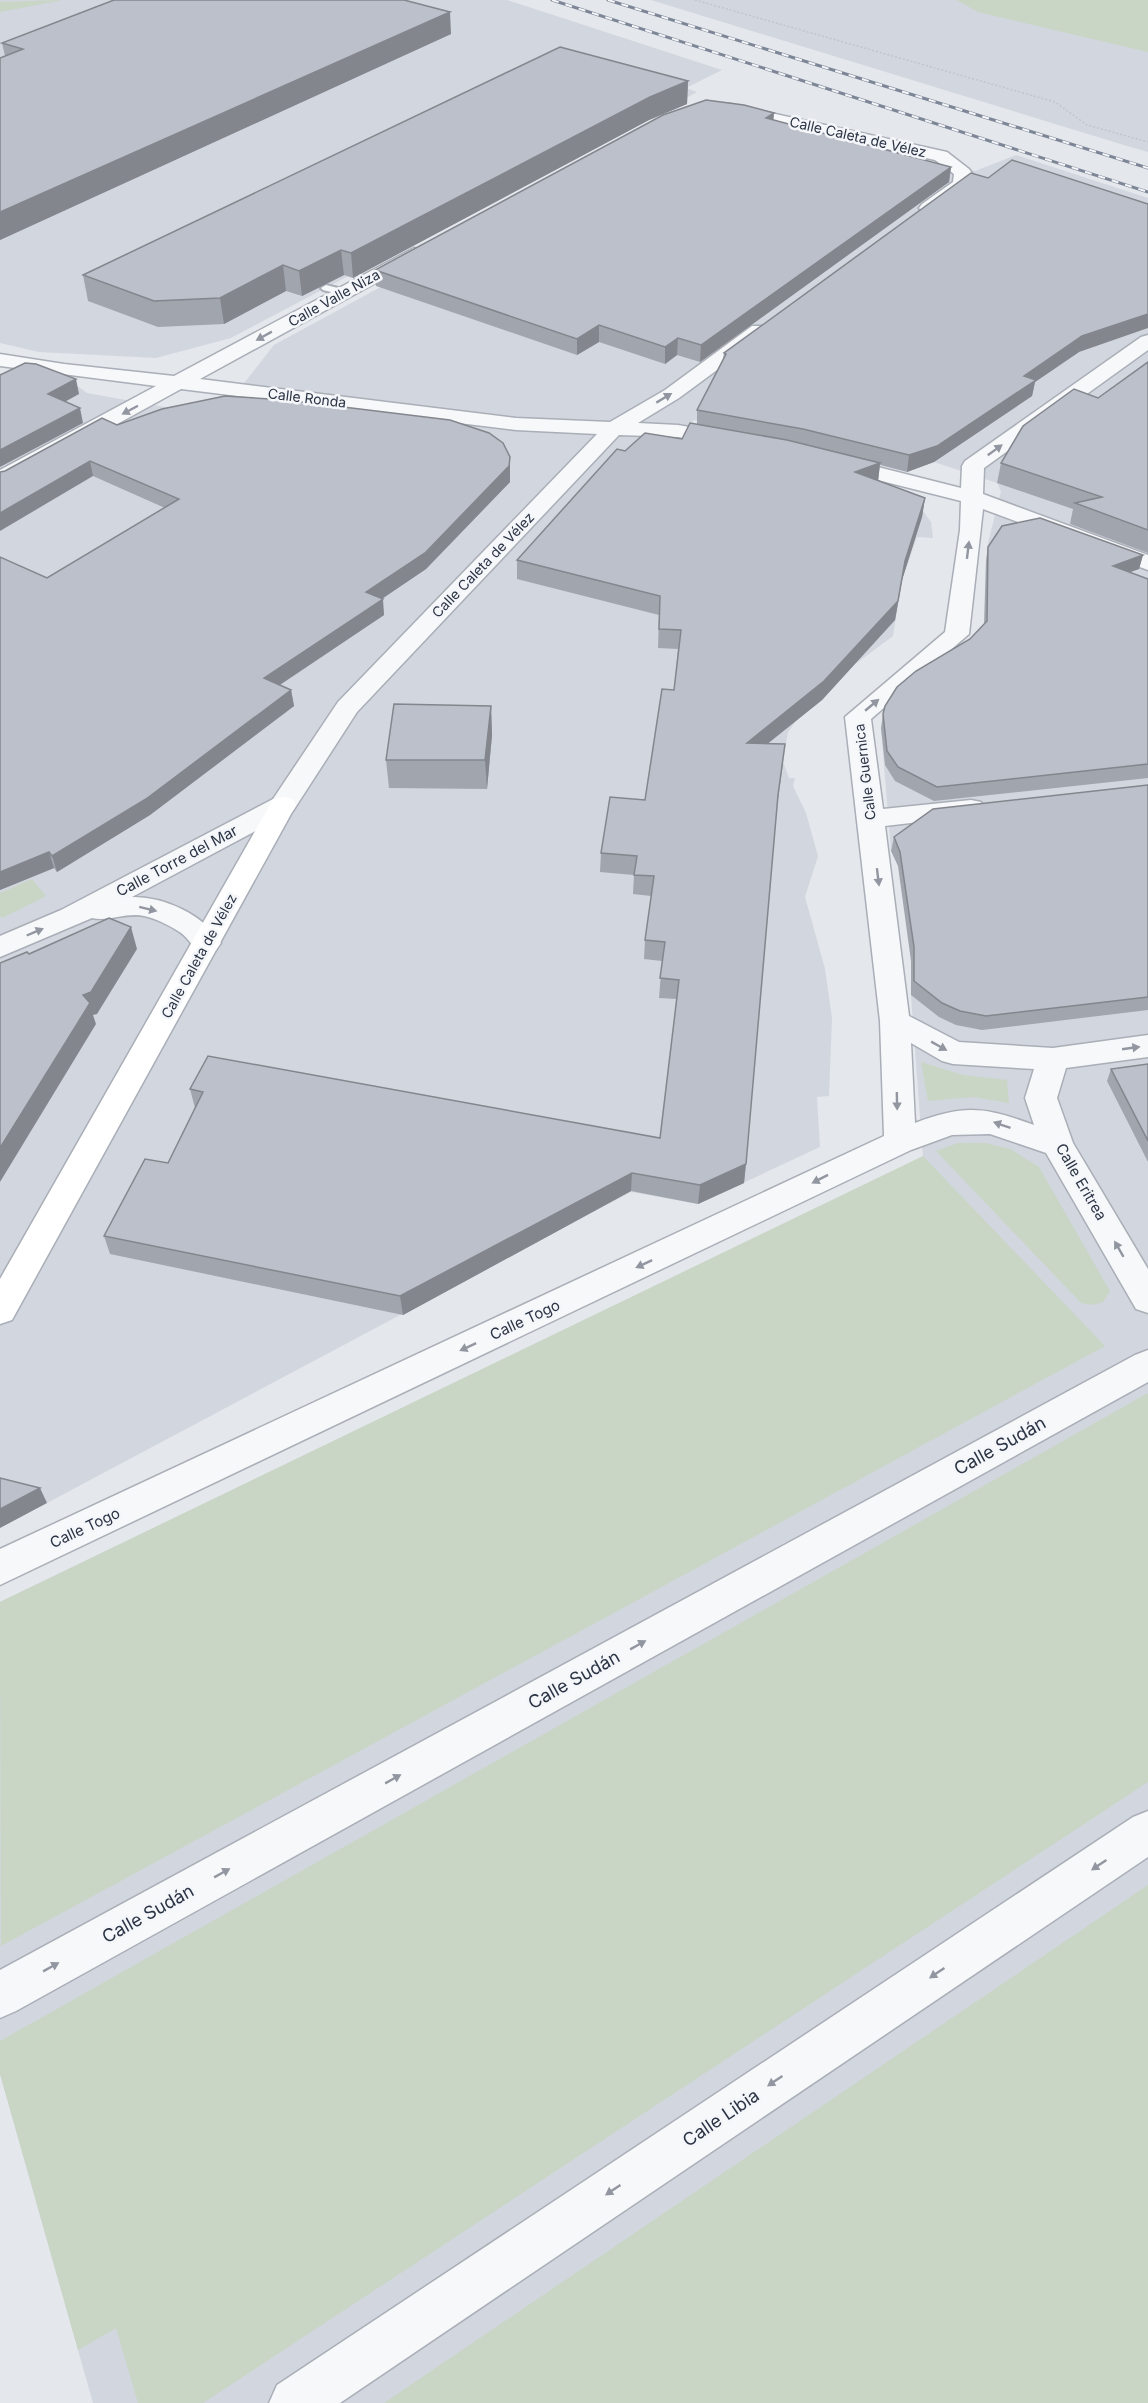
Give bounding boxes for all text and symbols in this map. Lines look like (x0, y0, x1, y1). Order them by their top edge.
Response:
street label: Calle Caleta de Vélez (788, 112, 928, 161)
street label: Calle Valle Niza (285, 265, 383, 330)
one-way arrow (256, 331, 272, 342)
street label: Calle Ronda (267, 384, 347, 411)
one-way arrow (656, 392, 673, 403)
one-way arrow (121, 405, 138, 415)
one-way arrow (987, 444, 1003, 456)
street label: Calle Caleta de Vélez (428, 508, 537, 621)
one-way arrow (964, 541, 973, 560)
one-way arrow (864, 699, 879, 712)
street label: Calle Guernica (850, 723, 879, 821)
street label: Calle Torre del Mar (113, 820, 241, 901)
one-way arrow (873, 868, 883, 887)
street label: Calle Caleta de Vélez (157, 890, 240, 1021)
one-way arrow (139, 904, 157, 914)
one-way arrow (27, 927, 45, 937)
one-way arrow (931, 1040, 947, 1051)
one-way arrow (1122, 1043, 1141, 1052)
one-way arrow (892, 1091, 902, 1110)
one-way arrow (993, 1120, 1011, 1130)
street label: Calle Eritrea (1052, 1140, 1111, 1224)
one-way arrow (811, 1175, 828, 1184)
one-way arrow (1114, 1240, 1124, 1257)
one-way arrow (635, 1259, 652, 1268)
street label: Calle Togo (487, 1295, 563, 1344)
one-way arrow (459, 1343, 476, 1352)
street label: Calle Sudán (950, 1412, 1049, 1479)
street label: Calle Togo (47, 1503, 123, 1552)
one-way arrow (630, 1640, 647, 1650)
street label: Calle Sudán (524, 1646, 623, 1713)
one-way arrow (385, 1774, 402, 1784)
one-way arrow (1091, 1859, 1108, 1870)
one-way arrow (214, 1868, 231, 1878)
street label: Calle Sudán (98, 1880, 197, 1947)
one-way arrow (43, 1962, 60, 1972)
one-way arrow (930, 1967, 946, 1979)
one-way arrow (767, 2076, 783, 2087)
street label: Calle Libia (679, 2084, 763, 2151)
one-way arrow (605, 2184, 621, 2195)

